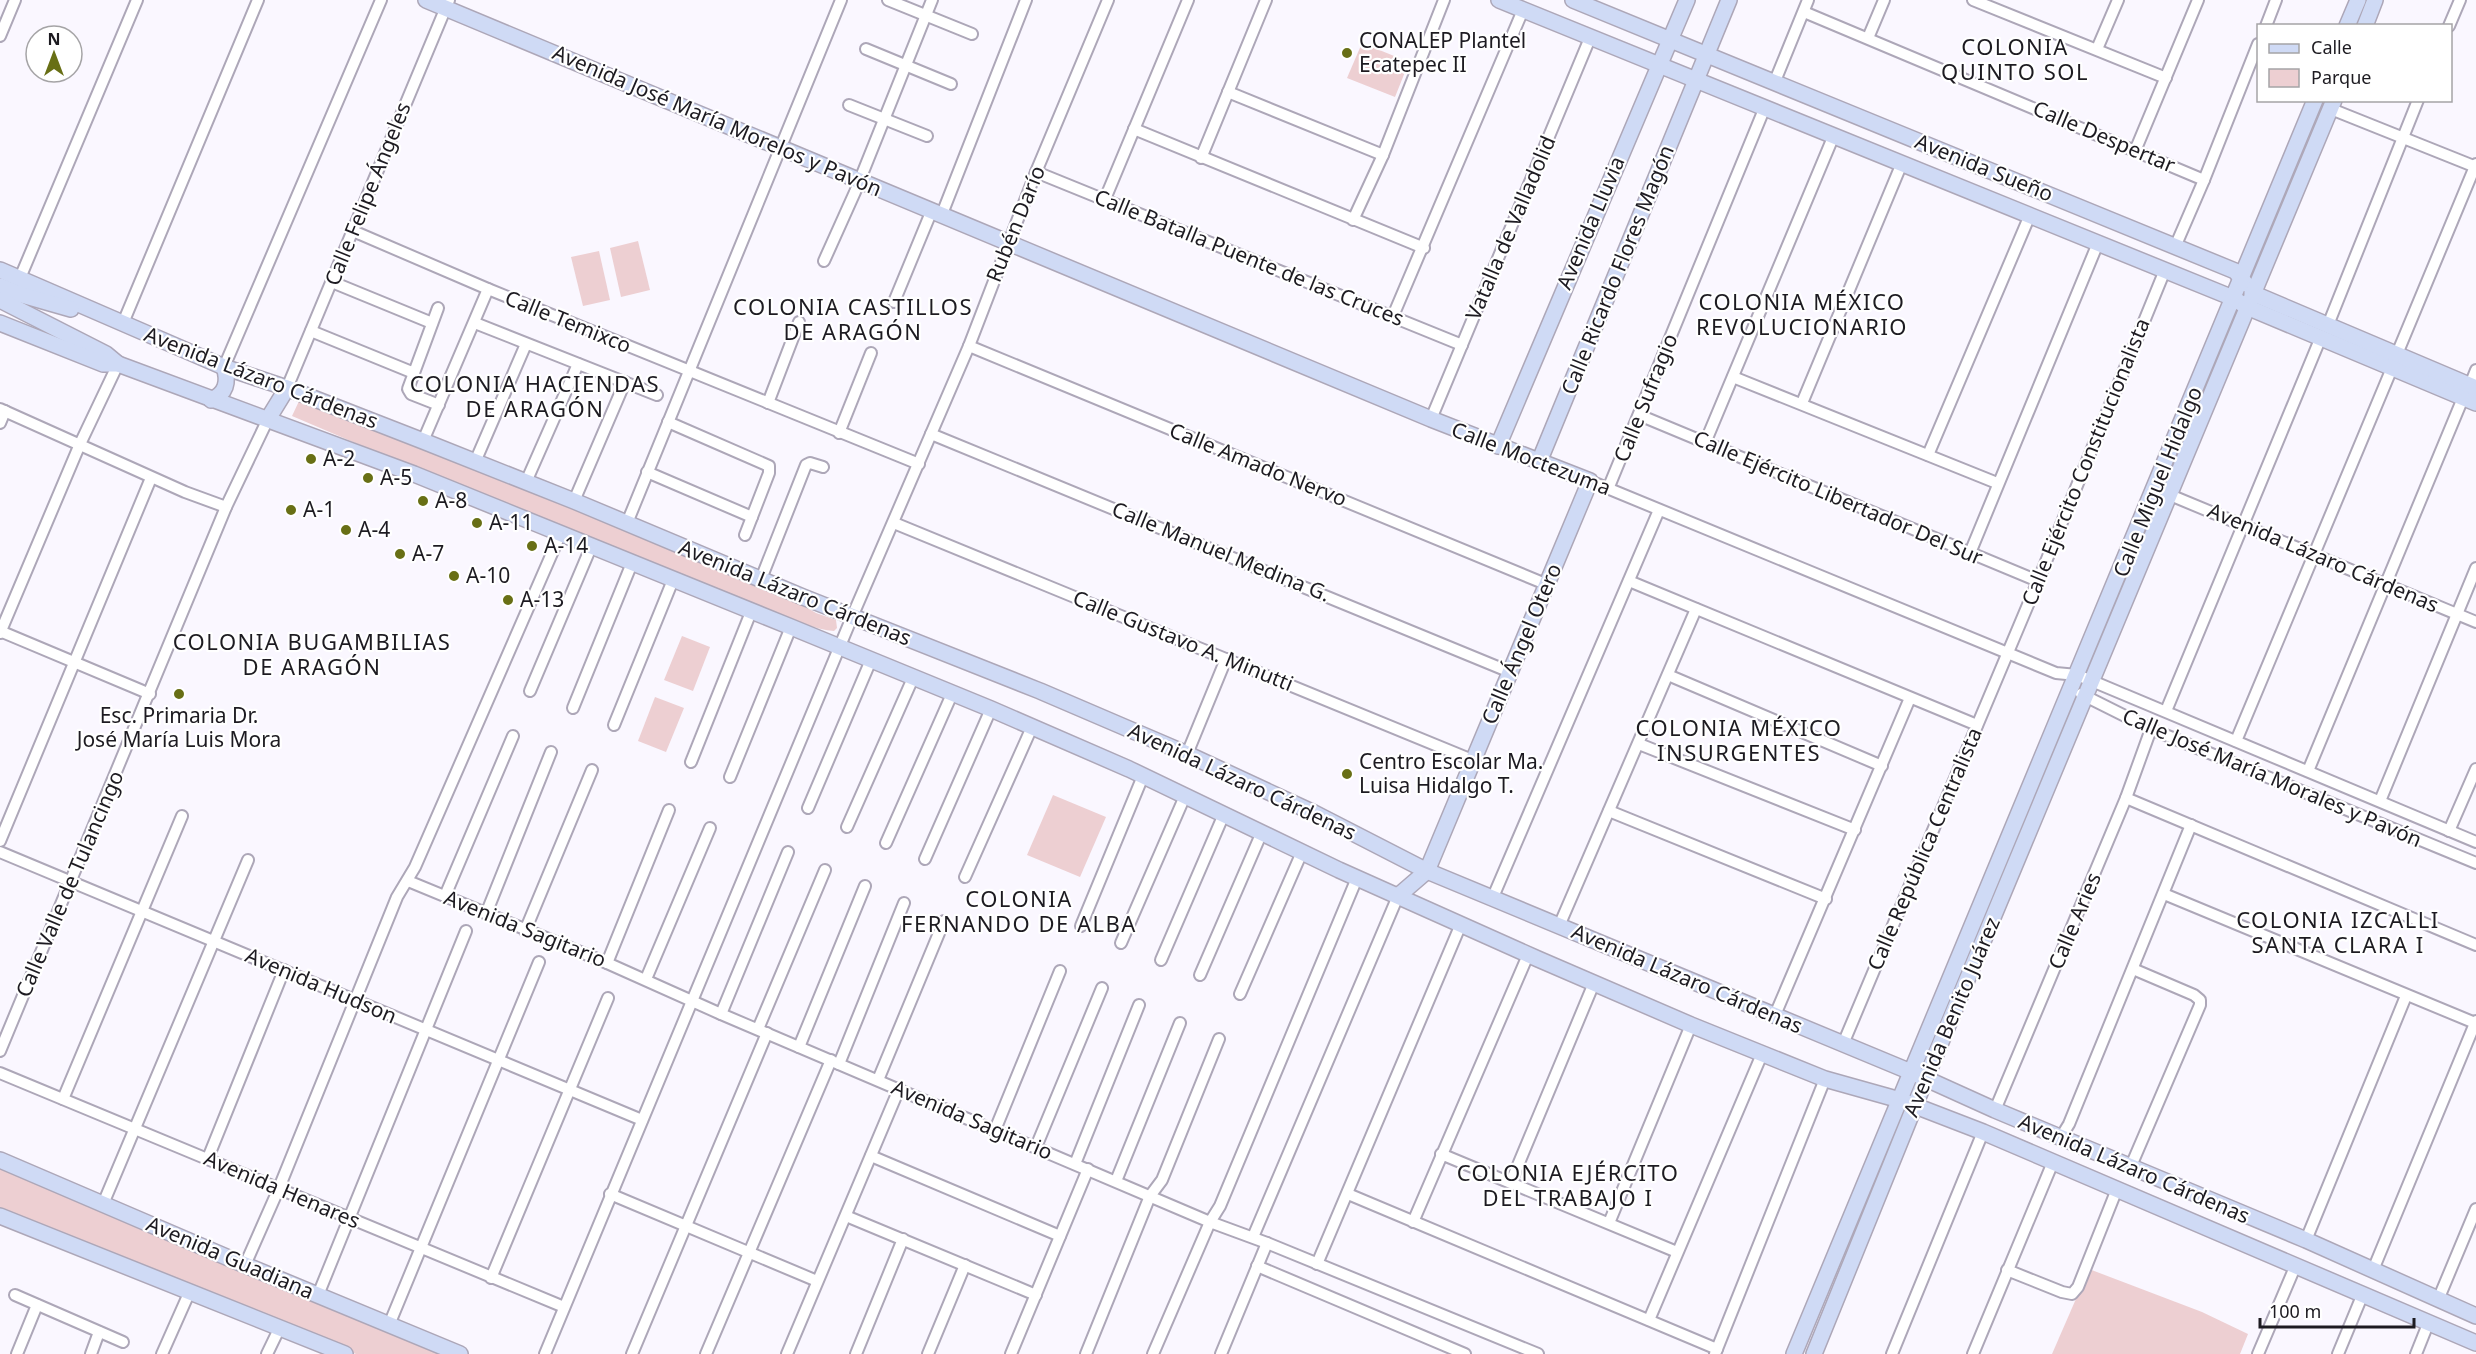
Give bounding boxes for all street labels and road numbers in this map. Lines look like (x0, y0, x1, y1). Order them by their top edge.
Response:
street label: Avenida José María Morelos y Pavón (549, 38, 886, 202)
street label: Calle Despertar (2029, 94, 2180, 179)
street label: Calle Felipe Ángeles (317, 98, 417, 289)
street label: Avenida Sueño (1911, 127, 2058, 207)
street label: Vatalla de Valladolid (1459, 131, 1562, 324)
street label: Calle Ricardo Flores Magón (1554, 141, 1680, 399)
street label: Avenida Lluvia (1549, 152, 1631, 293)
street label: Rubén Darío (979, 161, 1051, 286)
street label: Calle Batalla Puente de las Cruces (1091, 182, 1408, 332)
street label: Calle Temixco (501, 283, 636, 359)
street label: Calle Ejército Constitucionalista (2015, 314, 2156, 609)
street label: Avenida Lázaro Cárdenas (140, 320, 382, 435)
street label: Calle Sufragio (1607, 329, 1684, 466)
street label: Calle Miguel Hidalgo (2106, 382, 2208, 581)
street label: Calle Moctezuma (1448, 415, 1615, 501)
street label: Calle Amado Nervo (1166, 416, 1351, 512)
street label: Calle Ejército Libertador Del Sur (1689, 423, 1988, 571)
street label: Calle Manuel Medina G. (1108, 494, 1335, 608)
street label: Avenida Lázaro Cárdenas (2204, 496, 2443, 618)
street label: Avenida Lázaro Cárdenas (675, 533, 916, 652)
street label: Calle Ángel Otero (1475, 559, 1568, 728)
street label: Calle Gustavo A. Minutti (1069, 583, 1298, 697)
street label: Calle José María Morales y Pavón (2118, 701, 2426, 853)
street label: Avenida Lázaro Cárdenas (1124, 716, 1361, 846)
street label: Calle República Centralista (1860, 723, 1988, 974)
street label: Calle Valle de Tulancingo (9, 766, 130, 1001)
street label: Calle Aries (2041, 868, 2107, 973)
street label: Avenida Sagitario (440, 883, 610, 973)
street label: Avenida Benito Juárez (1896, 912, 2006, 1121)
street label: Avenida Lázaro Cárdenas (1568, 917, 1807, 1039)
street label: Avenida Hudson (242, 941, 401, 1030)
street label: Avenida Sagitario (888, 1073, 1057, 1166)
street label: Avenida Lázaro Cárdenas (2015, 1107, 2254, 1229)
street label: Avenida Henares (200, 1144, 365, 1235)
street label: Avenida Guadiana (142, 1209, 318, 1305)

